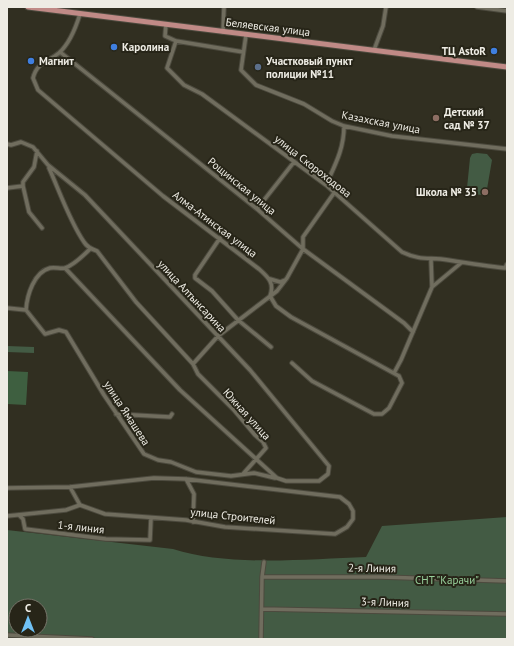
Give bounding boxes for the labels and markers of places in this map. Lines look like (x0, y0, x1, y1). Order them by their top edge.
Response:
place label: Каролина (122, 40, 169, 54)
marker: Каролина (109, 42, 119, 52)
place label: ТЦ AstoR (442, 44, 486, 58)
marker: ТЦ AstoR (489, 46, 499, 56)
place label: Магнит (39, 54, 74, 68)
place label: Участковый пункт полиции №11 (265, 54, 353, 81)
marker: Магнит (26, 56, 36, 66)
marker: Участковый пункт полиции №11 (253, 62, 263, 72)
place label: Детский сад № 37 (444, 105, 490, 132)
marker: Детский сад № 37 (431, 113, 441, 123)
place label: Школа № 35 (416, 185, 477, 199)
marker: Школа № 35 (480, 187, 490, 197)

